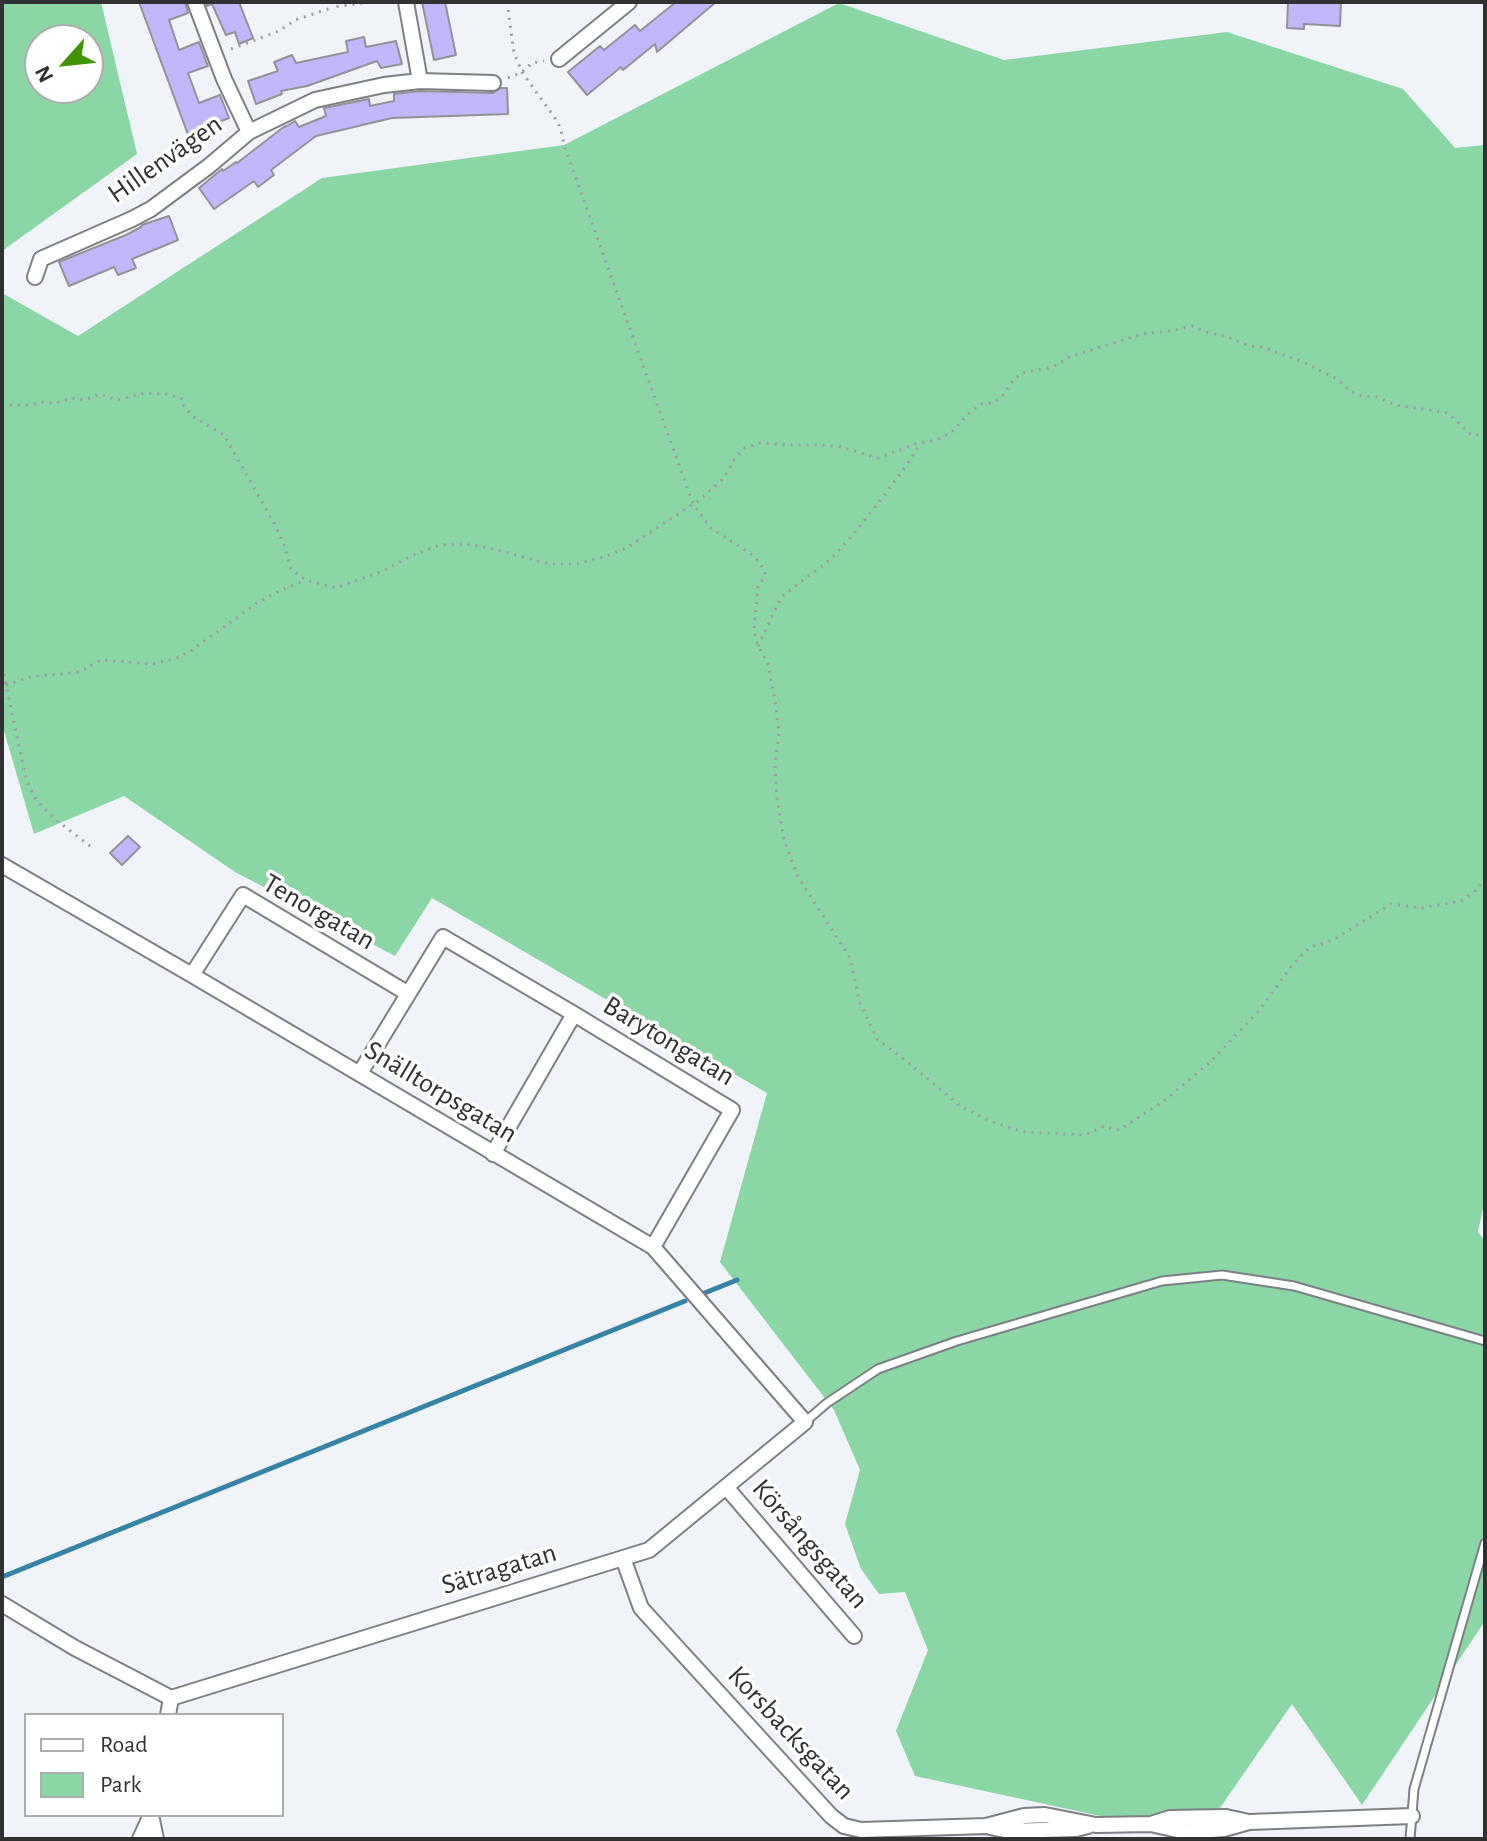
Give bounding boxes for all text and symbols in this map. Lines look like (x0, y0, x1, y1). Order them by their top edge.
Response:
north arrow (24, 24, 104, 104)
text: N (31, 62, 58, 86)
street label: Hillenvägen (101, 107, 229, 211)
street label: Tenorgatan (257, 866, 381, 958)
street label: Barytongatan (597, 989, 741, 1093)
street label: Snälltorpsgatan (359, 1033, 523, 1151)
street label: Körsångsgatan (745, 1472, 875, 1616)
street label: Sätragatan (437, 1536, 561, 1602)
street label: Korsbacksgatan (720, 1659, 862, 1807)
legend (24, 1713, 284, 1817)
text: Road (100, 1733, 148, 1757)
text: Park (100, 1773, 141, 1797)

